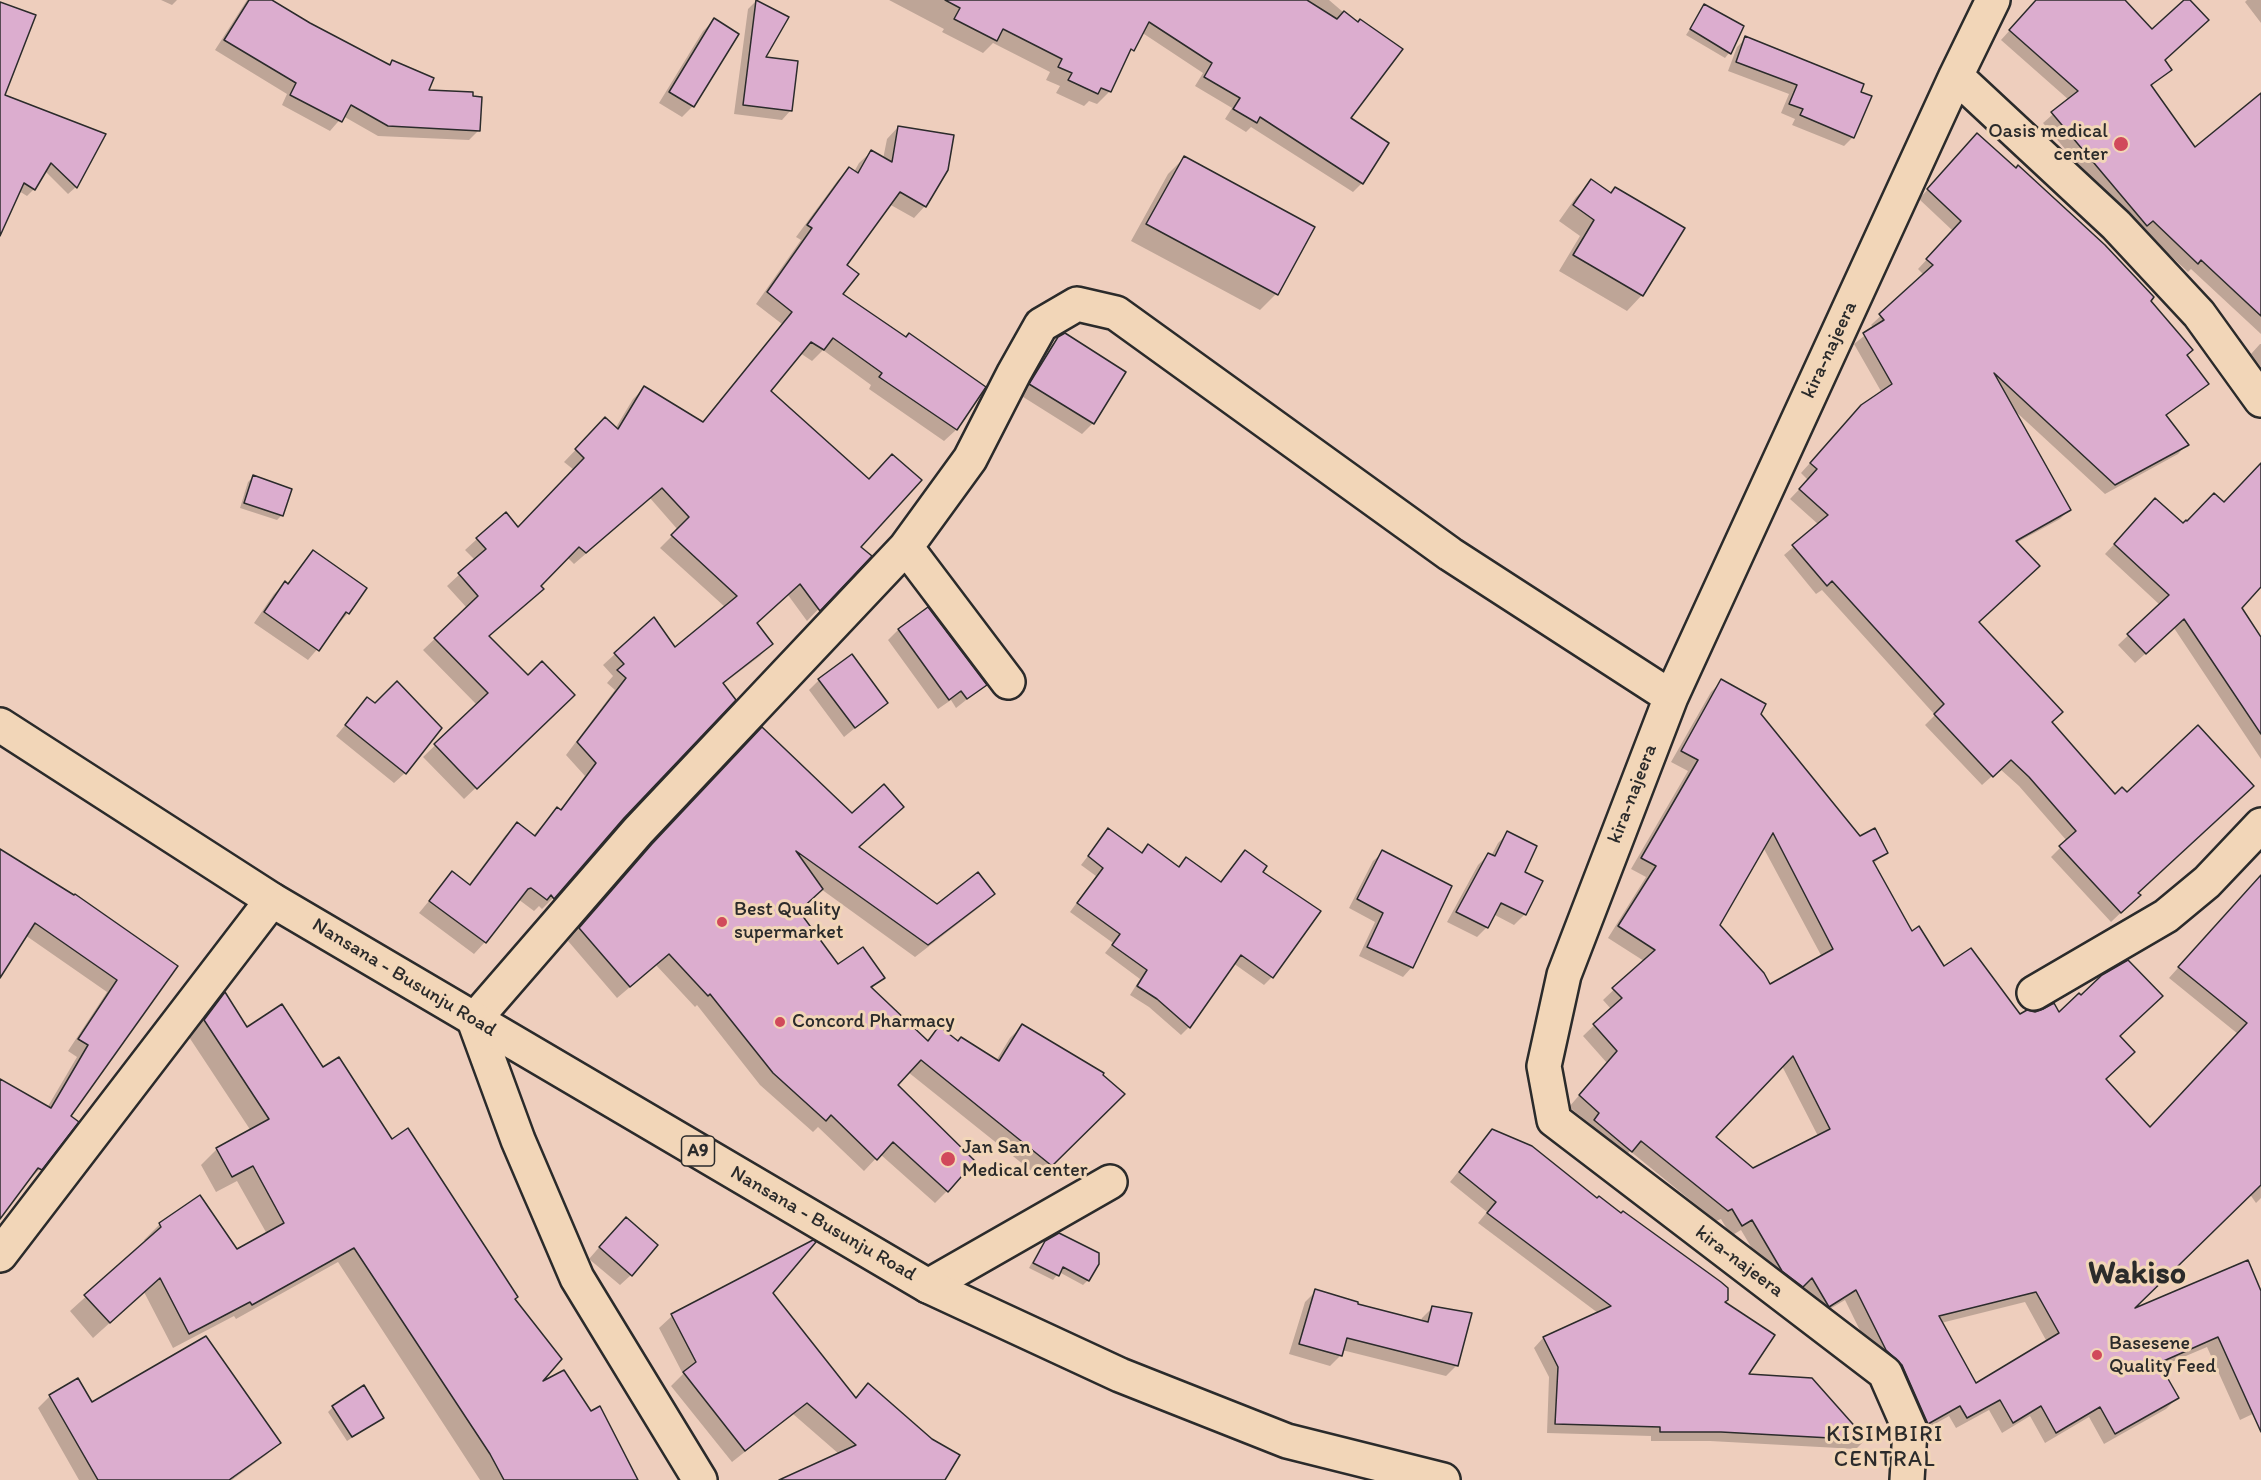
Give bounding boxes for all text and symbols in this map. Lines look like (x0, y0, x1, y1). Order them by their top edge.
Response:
place label: Oasis medical center (1988, 120, 2108, 167)
marker: Oasis medical center (2112, 135, 2130, 153)
street label: kira-najeera (1797, 298, 1863, 402)
street label: kira-najeera (1603, 741, 1663, 847)
place label: Best Quality supermarket (734, 898, 843, 945)
street label: Nansana - Busunju Road (307, 913, 501, 1043)
marker: Best Quality supermarket (715, 915, 729, 929)
place label: Concord Pharmacy (792, 1010, 955, 1034)
marker: Concord Pharmacy (773, 1015, 787, 1029)
road number: A9 (682, 1136, 714, 1166)
place label: Jan San Medical center (962, 1136, 1088, 1183)
marker: Jan San Medical center (939, 1150, 957, 1168)
street label: Nansana - Busunju Road (726, 1161, 920, 1287)
street label: kira-najeera (1690, 1221, 1788, 1303)
district label: Wakiso (2088, 1256, 2186, 1294)
place label: Basesene Quality Feed (2109, 1332, 2216, 1379)
marker: Basesene Quality Feed (2090, 1348, 2104, 1362)
district label: KISIMBIRI CENTRAL (1827, 1422, 1943, 1474)

